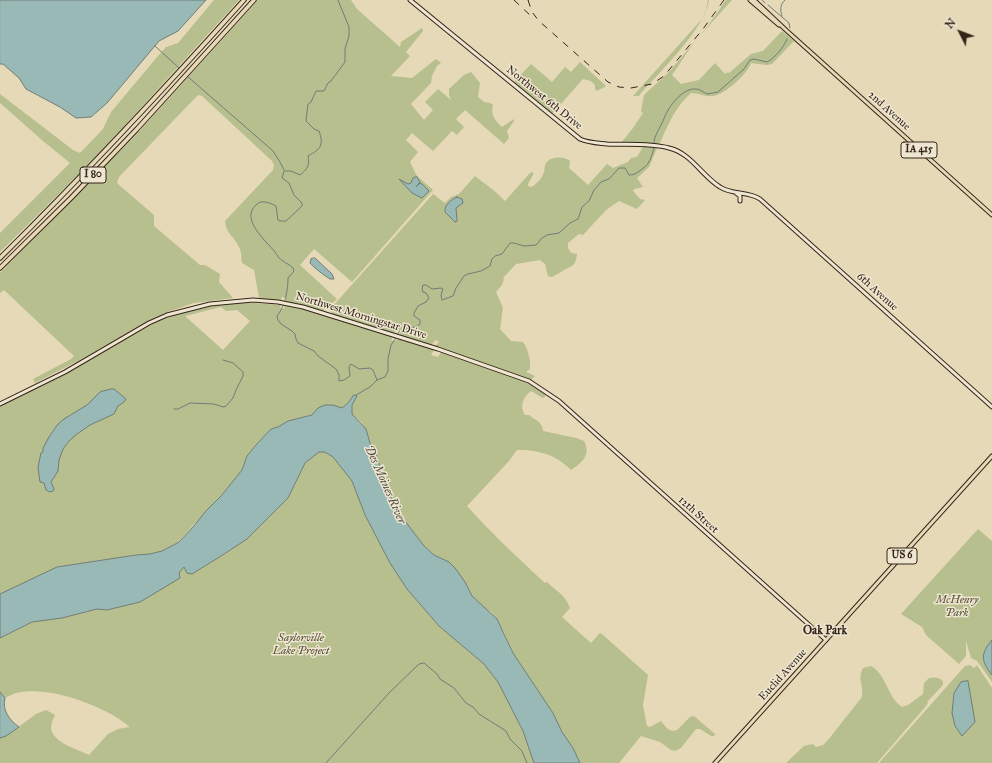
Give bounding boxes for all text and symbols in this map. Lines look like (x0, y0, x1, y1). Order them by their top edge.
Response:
north arrow (940, 12, 980, 52)
text: N (943, 16, 959, 31)
street label: Northwest 6th Drive (503, 63, 585, 133)
street label: 2nd Avenue (865, 89, 913, 133)
road number: IA 415 (901, 142, 937, 158)
road number: I 80 (80, 167, 106, 183)
street label: 6th Avenue (854, 270, 900, 314)
street label: Northwest Morningstar Drive (294, 290, 428, 342)
water label: Des Moines River (361, 443, 409, 527)
street label: 12th Street (675, 494, 721, 536)
road number: US 6 (887, 548, 917, 564)
park label: McHenry Park (936, 593, 978, 619)
district label: Oak Park (803, 624, 847, 638)
park label: Saylorville Lake Project (273, 631, 329, 657)
street label: Euclid Avenue (756, 646, 810, 704)

